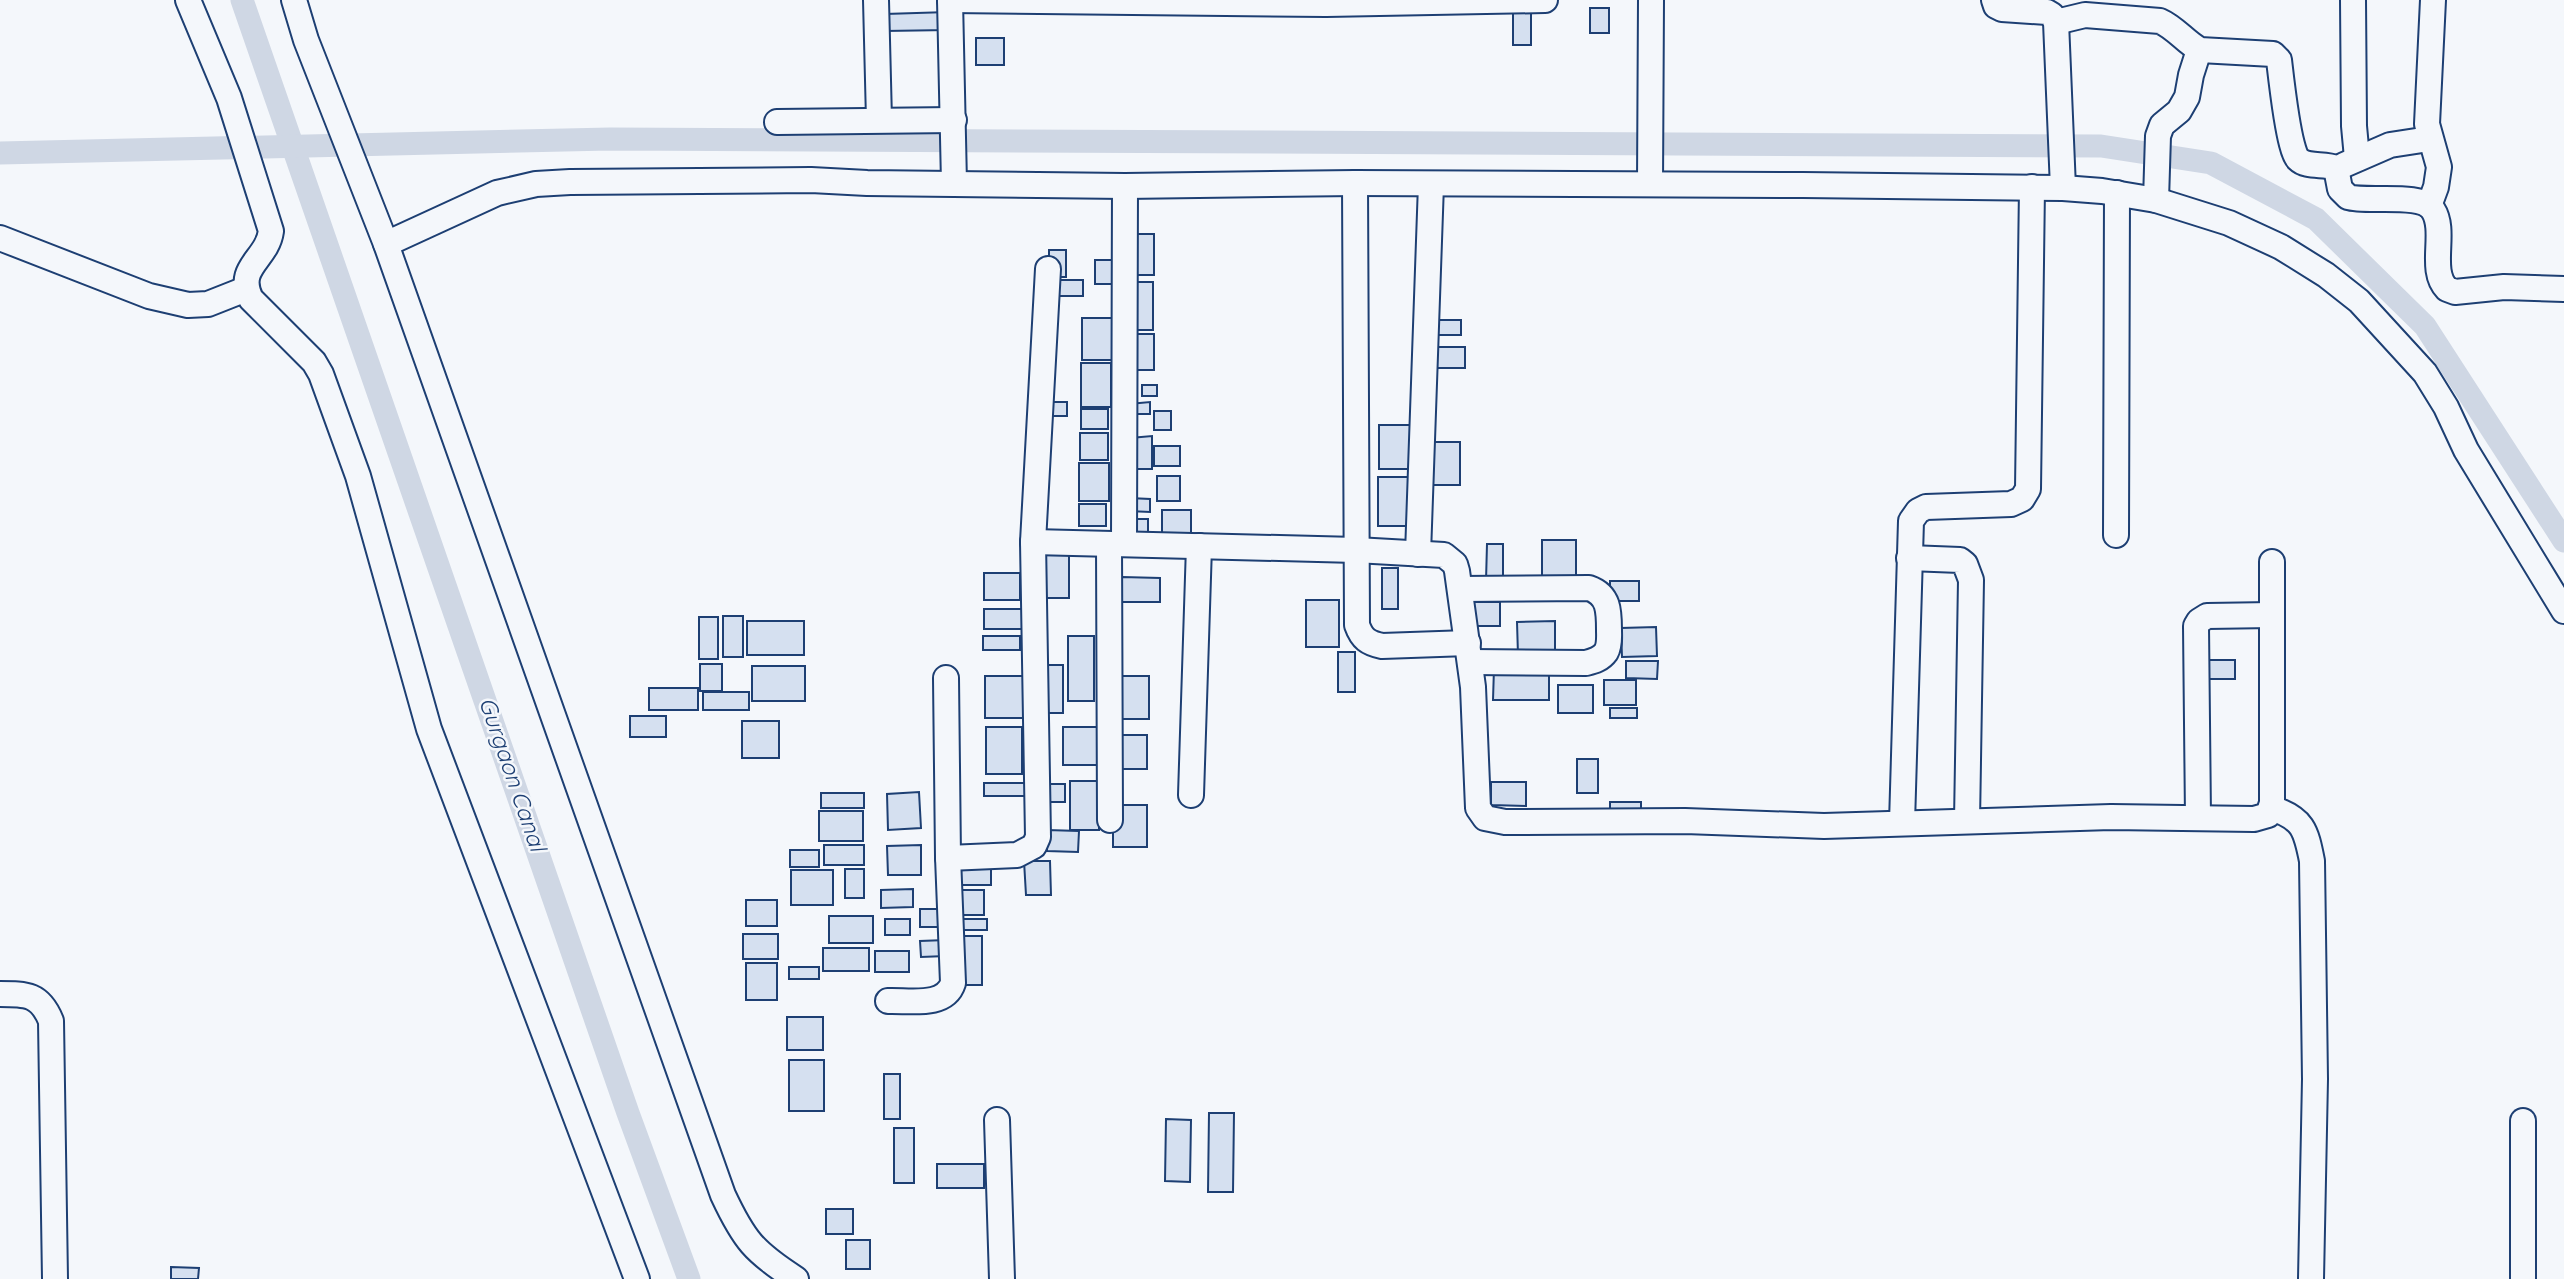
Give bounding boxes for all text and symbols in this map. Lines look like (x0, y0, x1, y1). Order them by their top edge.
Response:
water label: Gurgaon Canal (473, 693, 554, 857)

